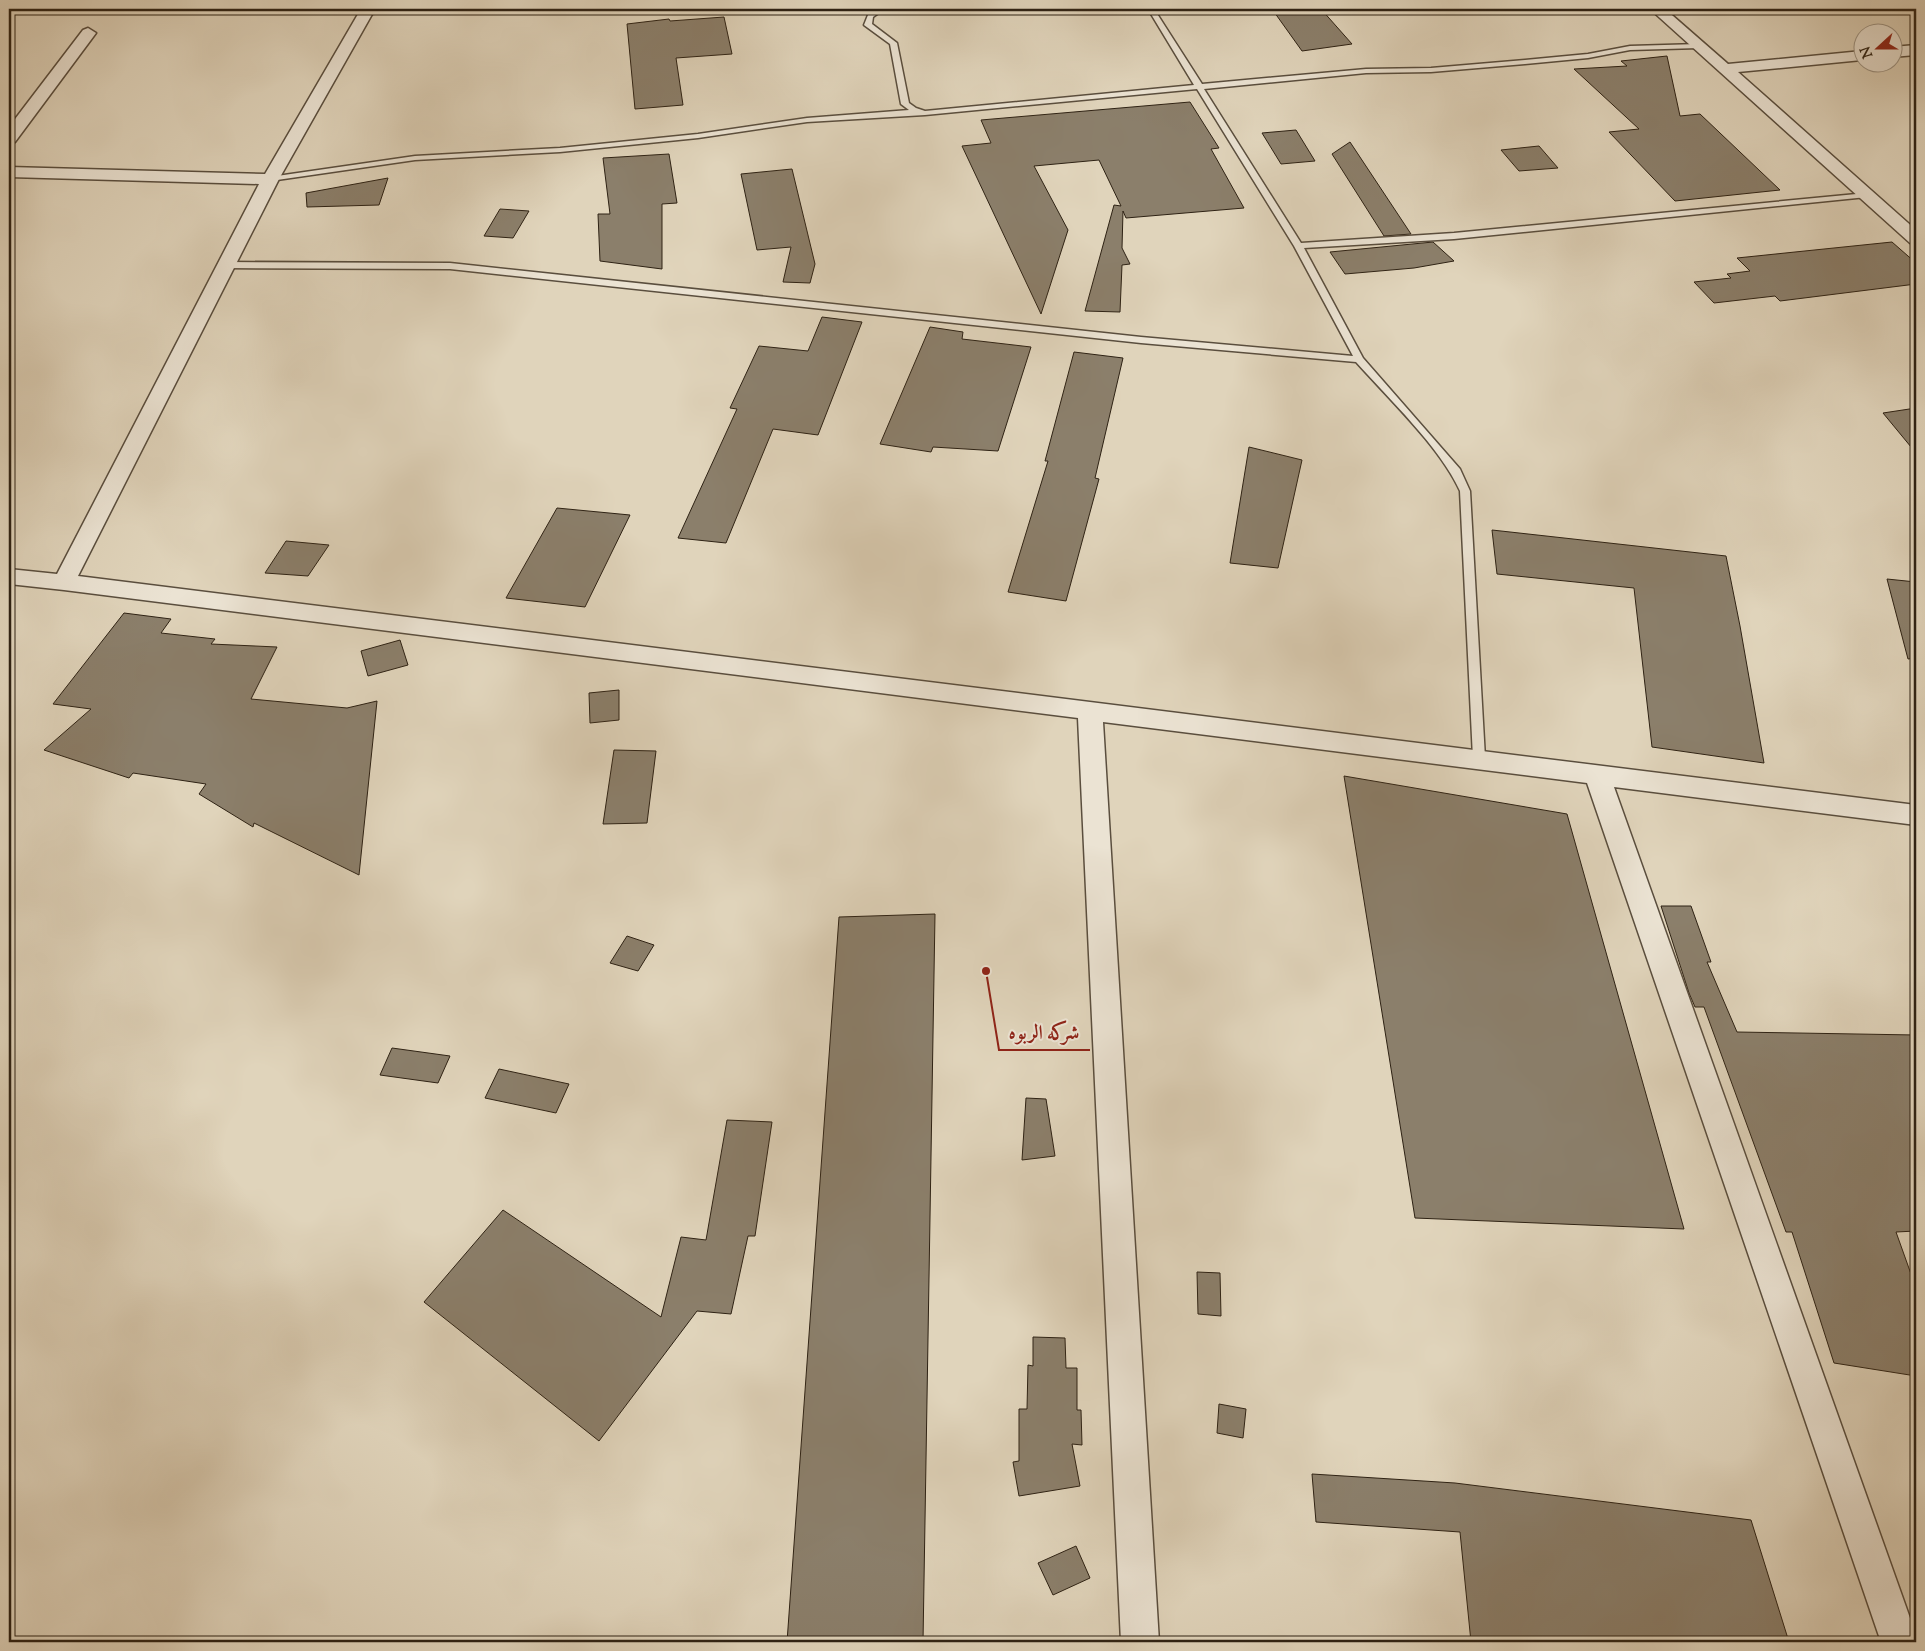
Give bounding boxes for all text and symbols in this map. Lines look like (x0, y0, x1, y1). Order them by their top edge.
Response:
north arrow (1852, 22, 1902, 72)
text: N (1856, 43, 1879, 61)
callout: شركه الربوه (999, 1015, 1090, 1050)
text: شركه الربوه (1009, 1020, 1080, 1049)

